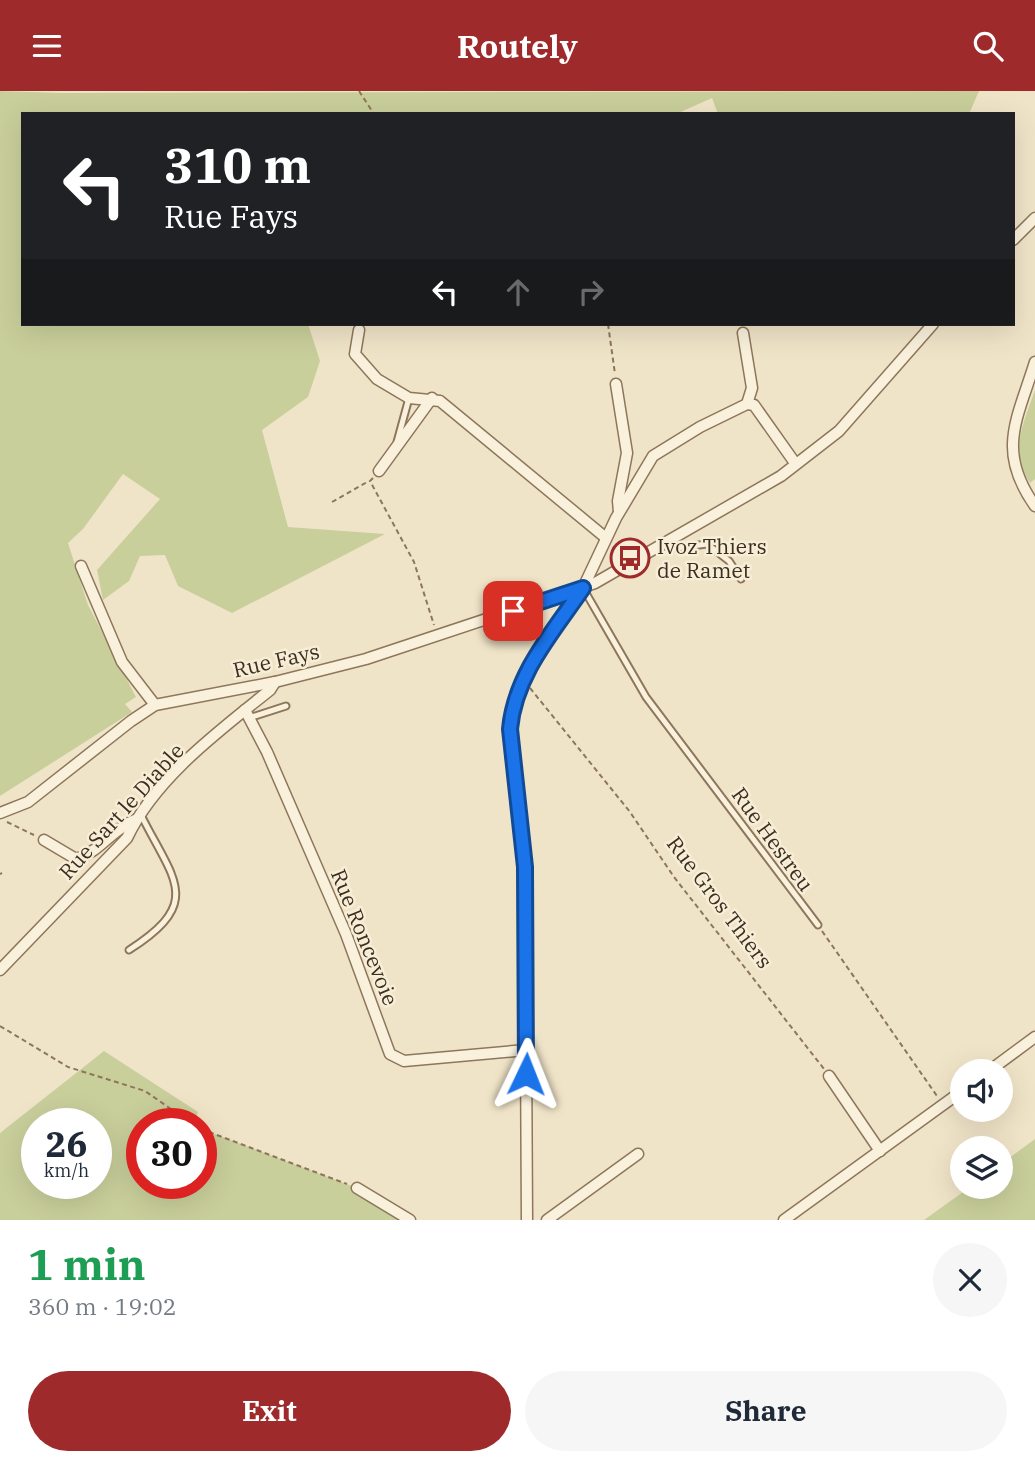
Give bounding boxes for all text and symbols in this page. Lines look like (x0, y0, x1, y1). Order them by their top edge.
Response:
text: Routely (457, 25, 578, 67)
icon: menu (28, 27, 66, 65)
icon: search (969, 27, 1007, 65)
text: 310 m (164, 133, 311, 196)
icon: left (49, 140, 140, 231)
text: Rue Fays (164, 195, 298, 237)
icon: left (426, 273, 464, 311)
icon: ahead (499, 273, 537, 311)
icon: right (572, 273, 610, 311)
place label: Ivoz Thiers de Ramet (657, 532, 767, 584)
bus stop icon: Ivoz Thiers de Ramet (609, 537, 651, 579)
pin (483, 581, 543, 641)
icon: arrive (494, 592, 532, 630)
street label: Rue Fays (230, 636, 322, 684)
street label: Rue Sart le Diable (52, 737, 190, 885)
street label: Rue Hestreu (726, 781, 820, 897)
street label: Rue Gros Thiers (661, 830, 779, 974)
street label: Rue Roncevoie (325, 865, 405, 1009)
position arrow (489, 1037, 563, 1111)
map controls (950, 1059, 1013, 1199)
button: sound (950, 1059, 1013, 1122)
speed limit sign: 30 (126, 1108, 217, 1199)
text: 26 (45, 1121, 88, 1167)
button: layers (950, 1136, 1013, 1199)
text: km/h (44, 1159, 89, 1182)
text: 1 min (28, 1237, 146, 1292)
button: close (933, 1243, 1007, 1317)
text: 360 m · 19:02 (28, 1291, 177, 1321)
button: Exit (28, 1371, 511, 1451)
button: Share (525, 1371, 1007, 1451)

